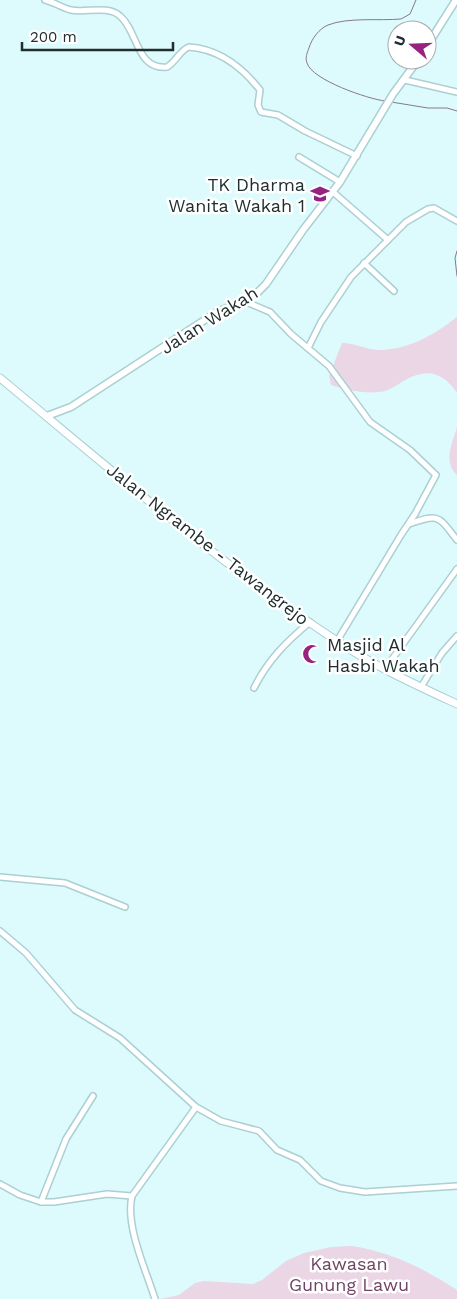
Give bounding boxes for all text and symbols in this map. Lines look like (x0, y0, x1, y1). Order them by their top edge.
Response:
scale bar (22, 20, 174, 52)
north arrow (387, 20, 437, 70)
text: 200 m (30, 28, 77, 46)
text: U (391, 33, 409, 48)
place label: TK Dharma Wanita Wakah 1 (168, 174, 305, 216)
school or university icon: TK Dharma Wanita Wakah 1 (309, 183, 331, 205)
street label: Jalan Wakah (156, 282, 262, 358)
street label: Jalan Ngrambe - Tawangrejo (103, 459, 313, 629)
place label: Masjid Al Hasbi Wakah (327, 634, 440, 676)
mosque icon: Masjid Al Hasbi Wakah (301, 643, 323, 665)
park label: Kawasan Gunung Lawu (289, 1253, 409, 1295)

